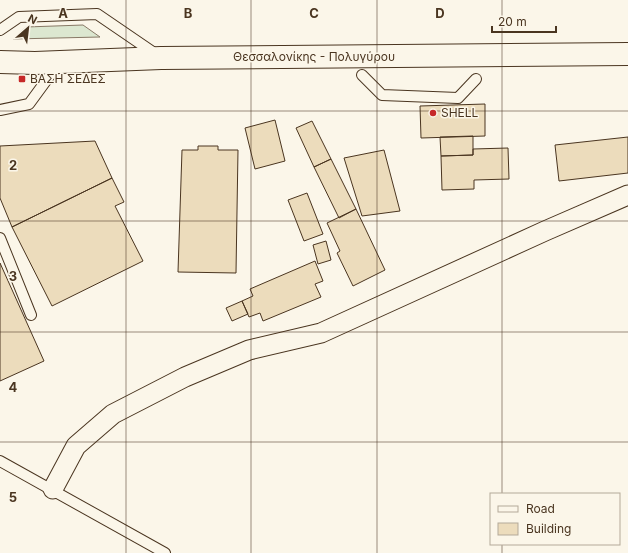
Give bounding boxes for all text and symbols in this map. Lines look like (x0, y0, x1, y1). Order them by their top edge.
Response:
text: A (58, 5, 68, 21)
text: B (184, 5, 193, 21)
text: C (309, 5, 319, 21)
text: D (435, 5, 445, 21)
north arrow (8, 8, 48, 48)
scale bar (492, 8, 556, 34)
text: N (26, 11, 40, 27)
text: 20 m (498, 14, 527, 29)
street label: Θεσσαλονίκης - Πολυγύρου (233, 49, 395, 64)
place label: ΒΑΣΗ ΣΕΔΕΣ (30, 71, 106, 86)
marker: ΒΑΣΗ ΣΕΔΕΣ (17, 74, 27, 84)
place label: SHELL (441, 105, 479, 120)
marker: SHELL (428, 108, 438, 118)
text: 2 (9, 157, 17, 173)
text: 3 (9, 268, 17, 284)
text: 4 (9, 379, 18, 395)
text: 5 (9, 489, 17, 505)
legend (490, 493, 620, 545)
text: Road (526, 501, 555, 516)
text: Building (526, 521, 571, 536)

